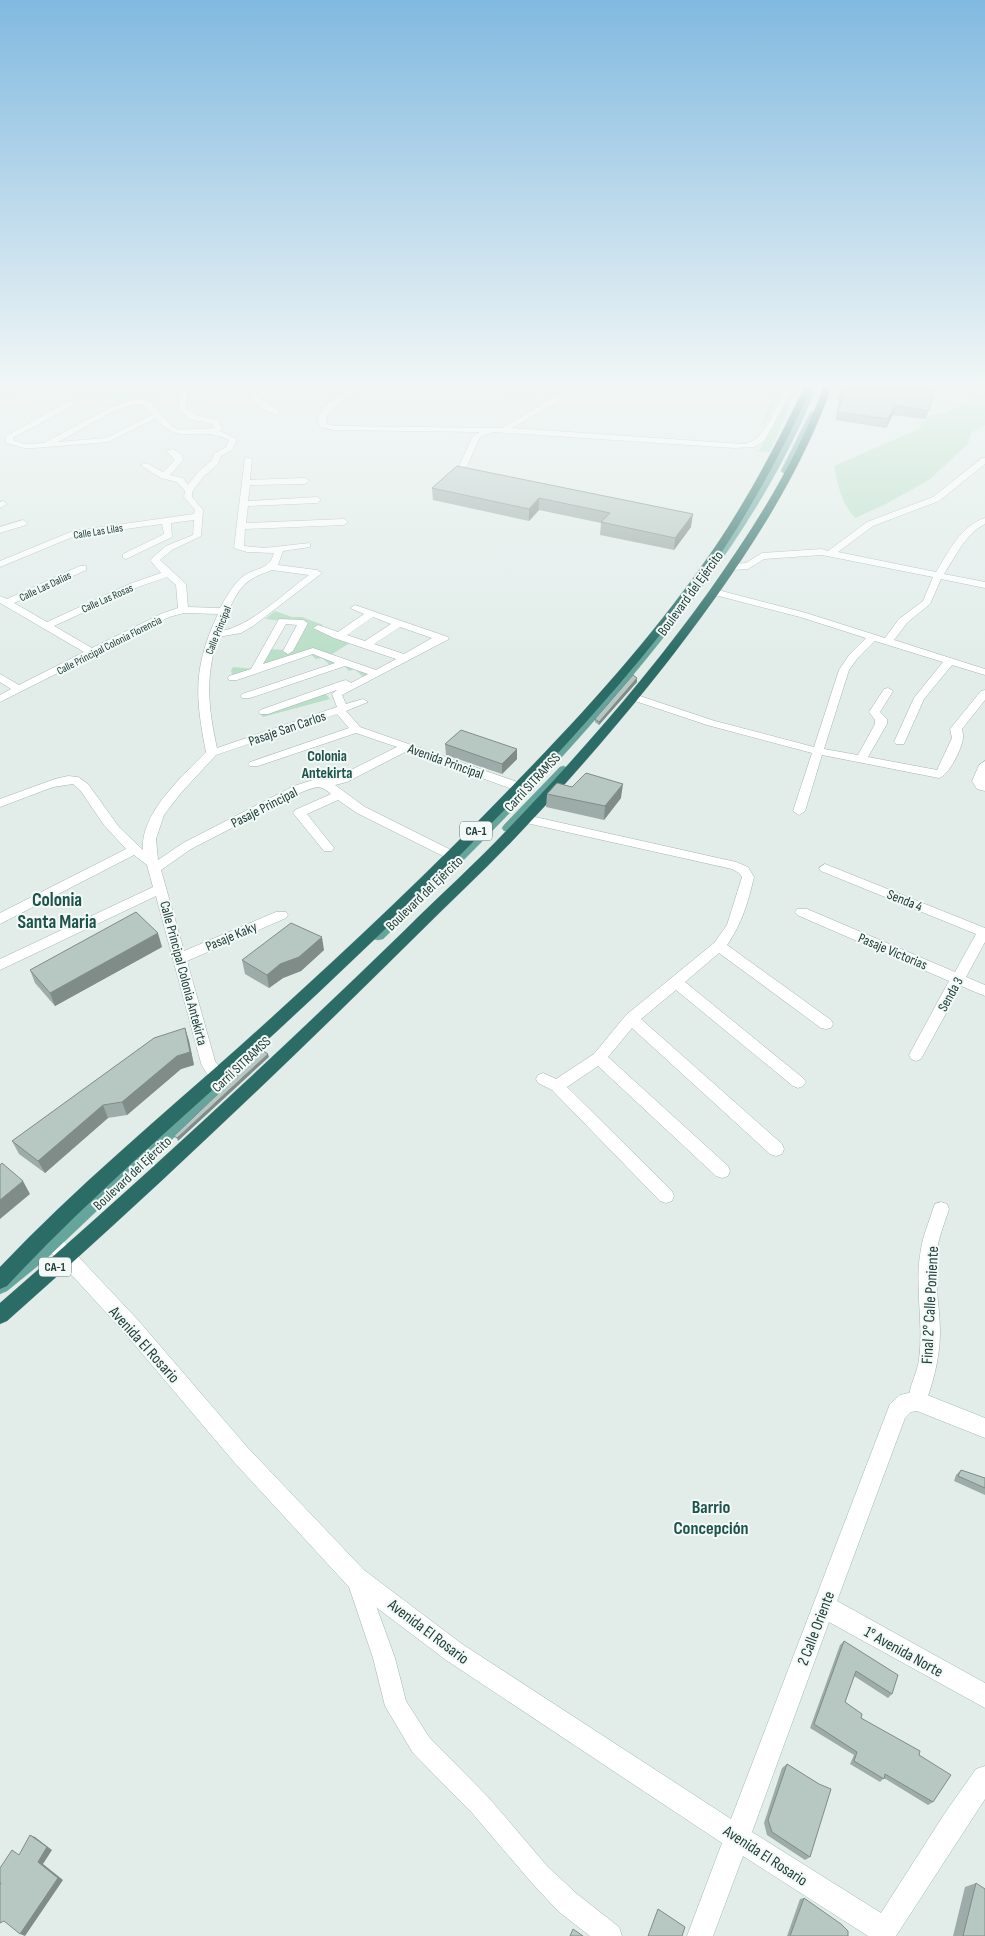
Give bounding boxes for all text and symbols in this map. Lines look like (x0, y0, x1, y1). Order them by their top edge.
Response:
street label: Calle Las Lilas (72, 521, 124, 542)
street label: Boulevard del Ejército (654, 547, 727, 639)
street label: Calle Las Dalias (17, 569, 73, 604)
street label: Calle Las Rosas (79, 581, 135, 616)
street label: Calle Principal (203, 604, 234, 656)
street label: Calle Principal Colonia Florencia (55, 613, 164, 678)
street label: Pasaje San Carlos (246, 707, 328, 750)
street label: Avenida Principal (405, 740, 486, 783)
district label: Colonia Antekirta (301, 747, 352, 783)
street label: Carril SITRAMSS (501, 749, 564, 815)
street label: Pasaje Principal (228, 783, 300, 831)
road number: CA-1 (460, 821, 492, 840)
street label: Boulevard del Ejército (382, 852, 467, 934)
street label: Senda 4 (885, 886, 925, 915)
district label: Colonia Santa Maria (17, 889, 97, 934)
street label: Calle Principal Colonia Antekirta (156, 899, 211, 1047)
street label: Pasaje Kaky (203, 918, 260, 955)
street label: Pasaje Victorias (856, 929, 930, 974)
street label: Senda 3 (934, 974, 967, 1015)
street label: Carril SITRAMSS (208, 1033, 274, 1096)
street label: Boulevard del Ejército (90, 1133, 175, 1214)
street label: Final 2° Calle Poniente (918, 1246, 943, 1365)
road number: CA-1 (39, 1258, 71, 1276)
street label: Avenida El Rosario (104, 1302, 183, 1387)
district label: Barrio Concepción (673, 1497, 749, 1539)
street label: 2 Calle Oriente (794, 1589, 839, 1668)
street label: Avenida El Rosario (383, 1595, 472, 1669)
street label: 1° Avenida Norte (860, 1623, 946, 1682)
street label: Avenida El Rosario (719, 1822, 811, 1890)

